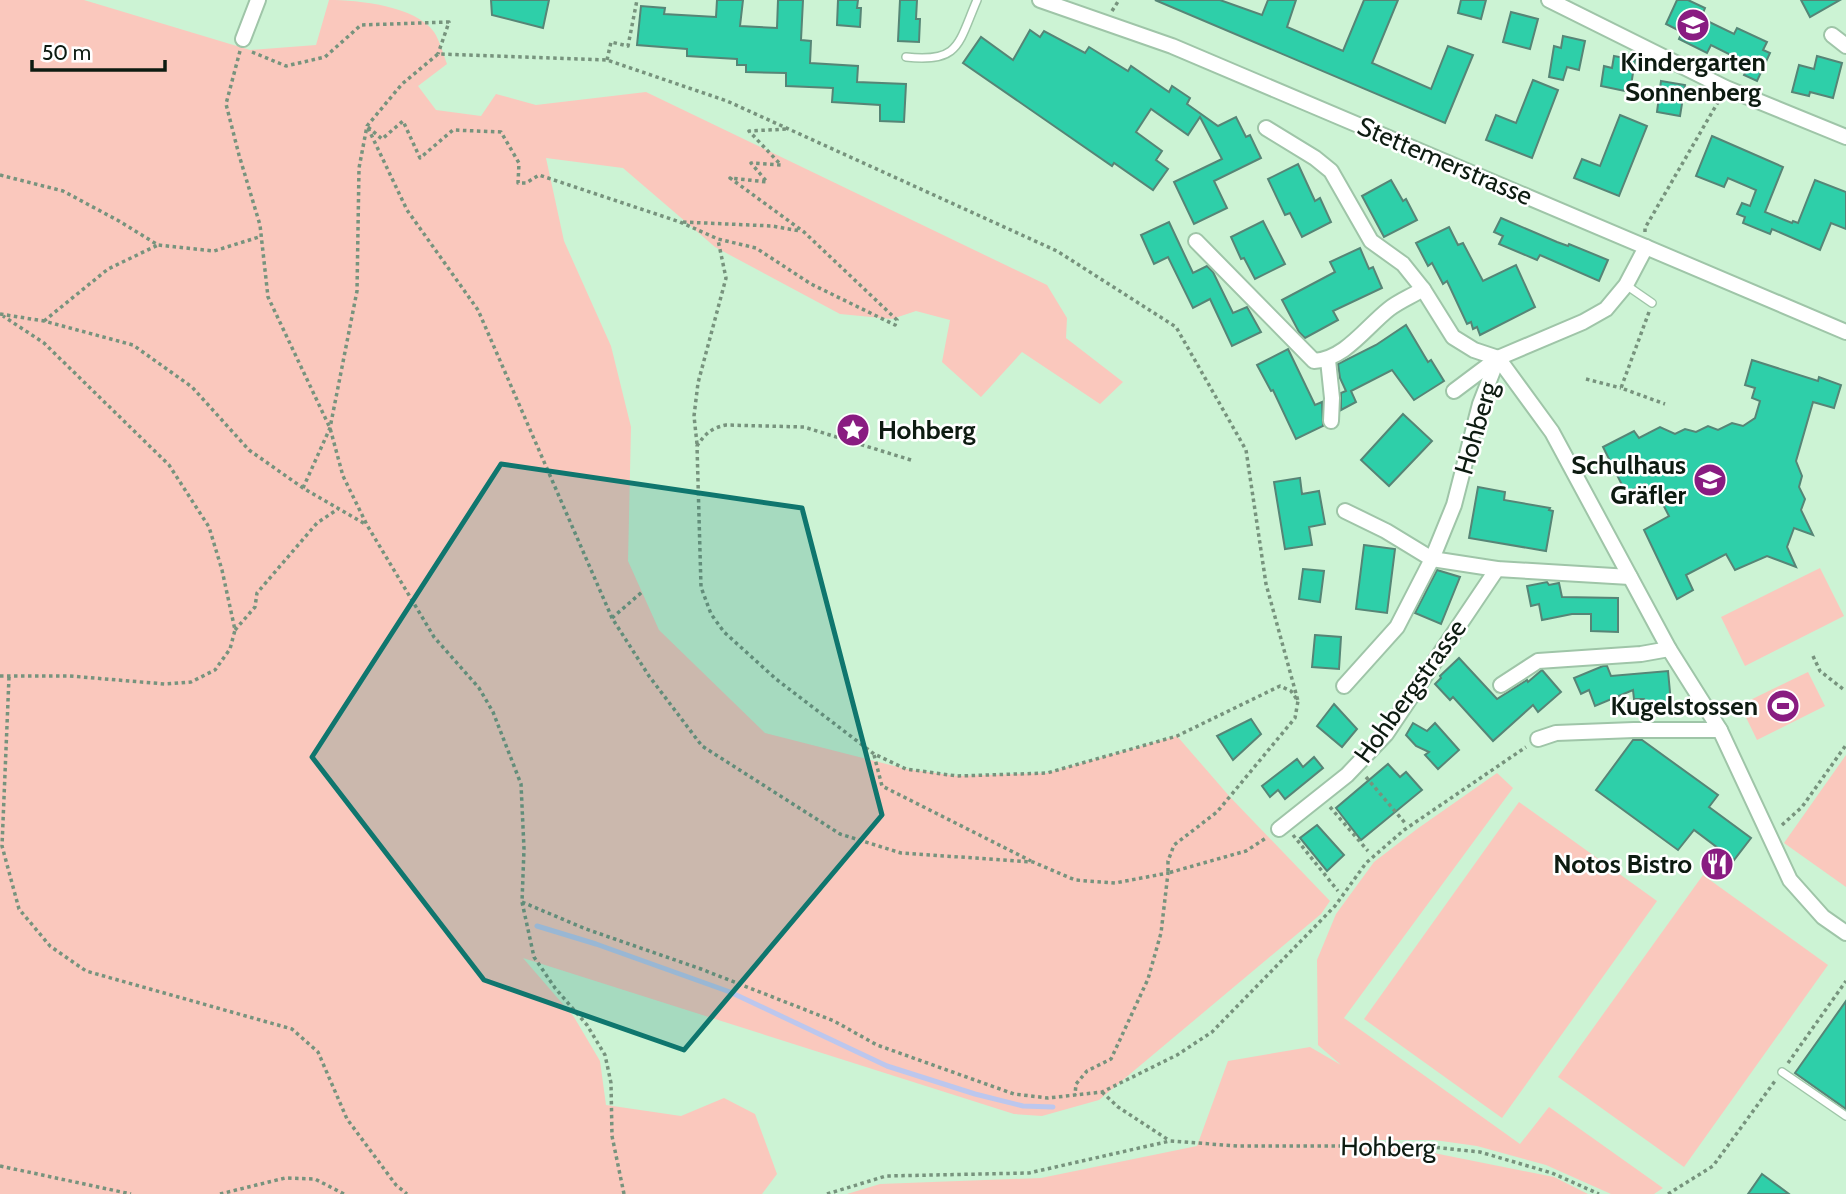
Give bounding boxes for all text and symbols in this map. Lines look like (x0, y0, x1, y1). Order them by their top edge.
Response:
school or university icon: Kindergarten Sonnenberg (1674, 6, 1712, 44)
scale bar (32, 28, 164, 72)
text: 50 m (42, 40, 91, 65)
place label: Kindergarten Sonnenberg (1620, 46, 1766, 108)
street label: Stettemerstrasse (1353, 110, 1537, 212)
street label: Hohberg (1448, 377, 1505, 478)
place icon: Hohberg (834, 411, 872, 449)
place label: Hohberg (878, 414, 976, 446)
place label: Schulhaus Gräfler (1571, 449, 1686, 511)
school or university icon: Schulhaus Gräfler (1691, 461, 1729, 499)
street label: Hohbergstrasse (1347, 613, 1473, 769)
sports icon: Kugelstossen (1764, 687, 1802, 725)
place label: Kugelstossen (1611, 690, 1758, 722)
restaurant icon: Notos Bistro (1698, 845, 1736, 883)
place label: Notos Bistro (1553, 848, 1692, 880)
street label: Hohberg (1340, 1130, 1437, 1164)

